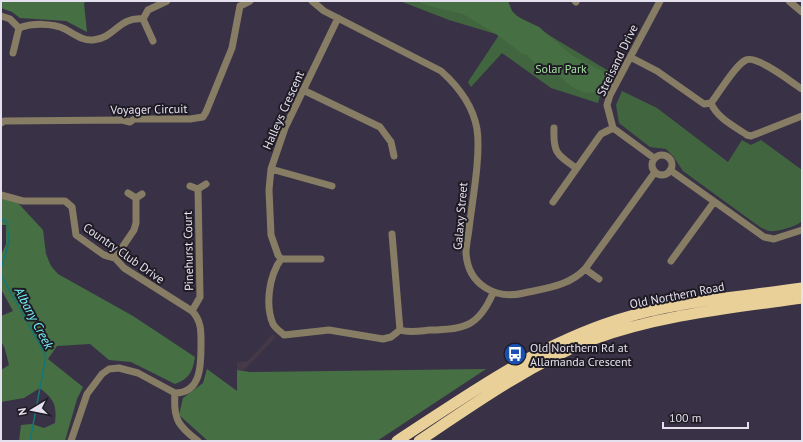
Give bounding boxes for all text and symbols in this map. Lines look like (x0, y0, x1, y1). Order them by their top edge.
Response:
street label: Streisand Drive (593, 22, 641, 98)
park label: Solar Park (535, 61, 587, 76)
street label: Halleys Crescent (259, 68, 307, 152)
street label: Voyager Circuit (109, 101, 188, 117)
street label: Galaxy Street (450, 182, 470, 250)
street label: Pinehurst Court (180, 211, 196, 291)
street label: Country Club Drive (80, 219, 168, 287)
street label: Old Northern Road (628, 278, 726, 312)
water label: Albany Creek (10, 283, 58, 353)
place label: Old Northern Rd at Allamanda Crescent (530, 340, 632, 369)
bus stop icon: Old Northern Rd at Allamanda Crescent (502, 341, 528, 367)
north arrow (12, 390, 52, 430)
scale bar (663, 404, 748, 430)
text: N (15, 407, 30, 417)
text: 100 m (669, 410, 702, 425)

